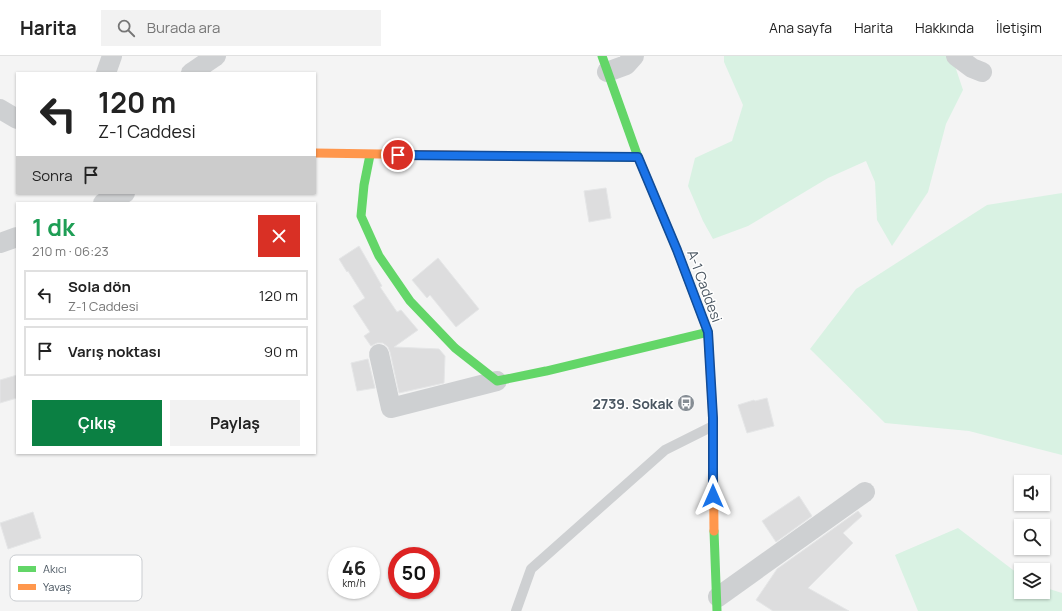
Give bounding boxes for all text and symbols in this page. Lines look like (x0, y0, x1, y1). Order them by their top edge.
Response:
search box (101, 10, 381, 46)
text: Harita (20, 15, 77, 41)
icon: search (115, 17, 137, 39)
text: Burada ara (147, 17, 220, 38)
text: Ana sayfa (769, 18, 832, 37)
text: Harita (854, 18, 893, 37)
text: Hakkında (915, 18, 974, 37)
text: İletişim (996, 18, 1042, 37)
text: 120 m (98, 83, 176, 121)
icon: left (32, 88, 84, 140)
text: Z-1 Caddesi (98, 119, 196, 143)
pin (381, 138, 415, 172)
icon: arrive (387, 144, 409, 166)
icon: arrive (80, 164, 102, 186)
text: Sonra (32, 165, 72, 186)
text: 1 dk (32, 210, 75, 243)
button: close (258, 215, 300, 257)
text: 210 m · 06:23 (32, 242, 109, 260)
street label: A-1 Caddesi (683, 247, 727, 325)
text: Sola dön (68, 276, 131, 297)
icon: left (34, 284, 56, 306)
text: 120 m (259, 285, 298, 306)
text: Z-1 Caddesi (68, 297, 139, 315)
icon: arrive (34, 340, 56, 362)
text: Varış noktası (68, 341, 161, 362)
text: 90 m (264, 341, 298, 362)
bus stop icon: 2739. Sokak (676, 393, 696, 413)
place label: 2739. Sokak (592, 394, 673, 413)
button: Çıkış (32, 400, 162, 446)
button: Paylaş (170, 400, 300, 446)
position arrow (692, 475, 734, 517)
map controls (1014, 475, 1050, 599)
button: sound (1014, 475, 1050, 511)
button: search (1014, 519, 1050, 555)
speed limit sign: 50 (388, 547, 440, 599)
text: 46 (342, 554, 366, 581)
legend (10, 555, 142, 601)
text: Akıcı (43, 561, 67, 576)
button: layers (1014, 563, 1050, 599)
text: km/h (342, 576, 366, 590)
text: Yavaş (43, 579, 71, 594)

